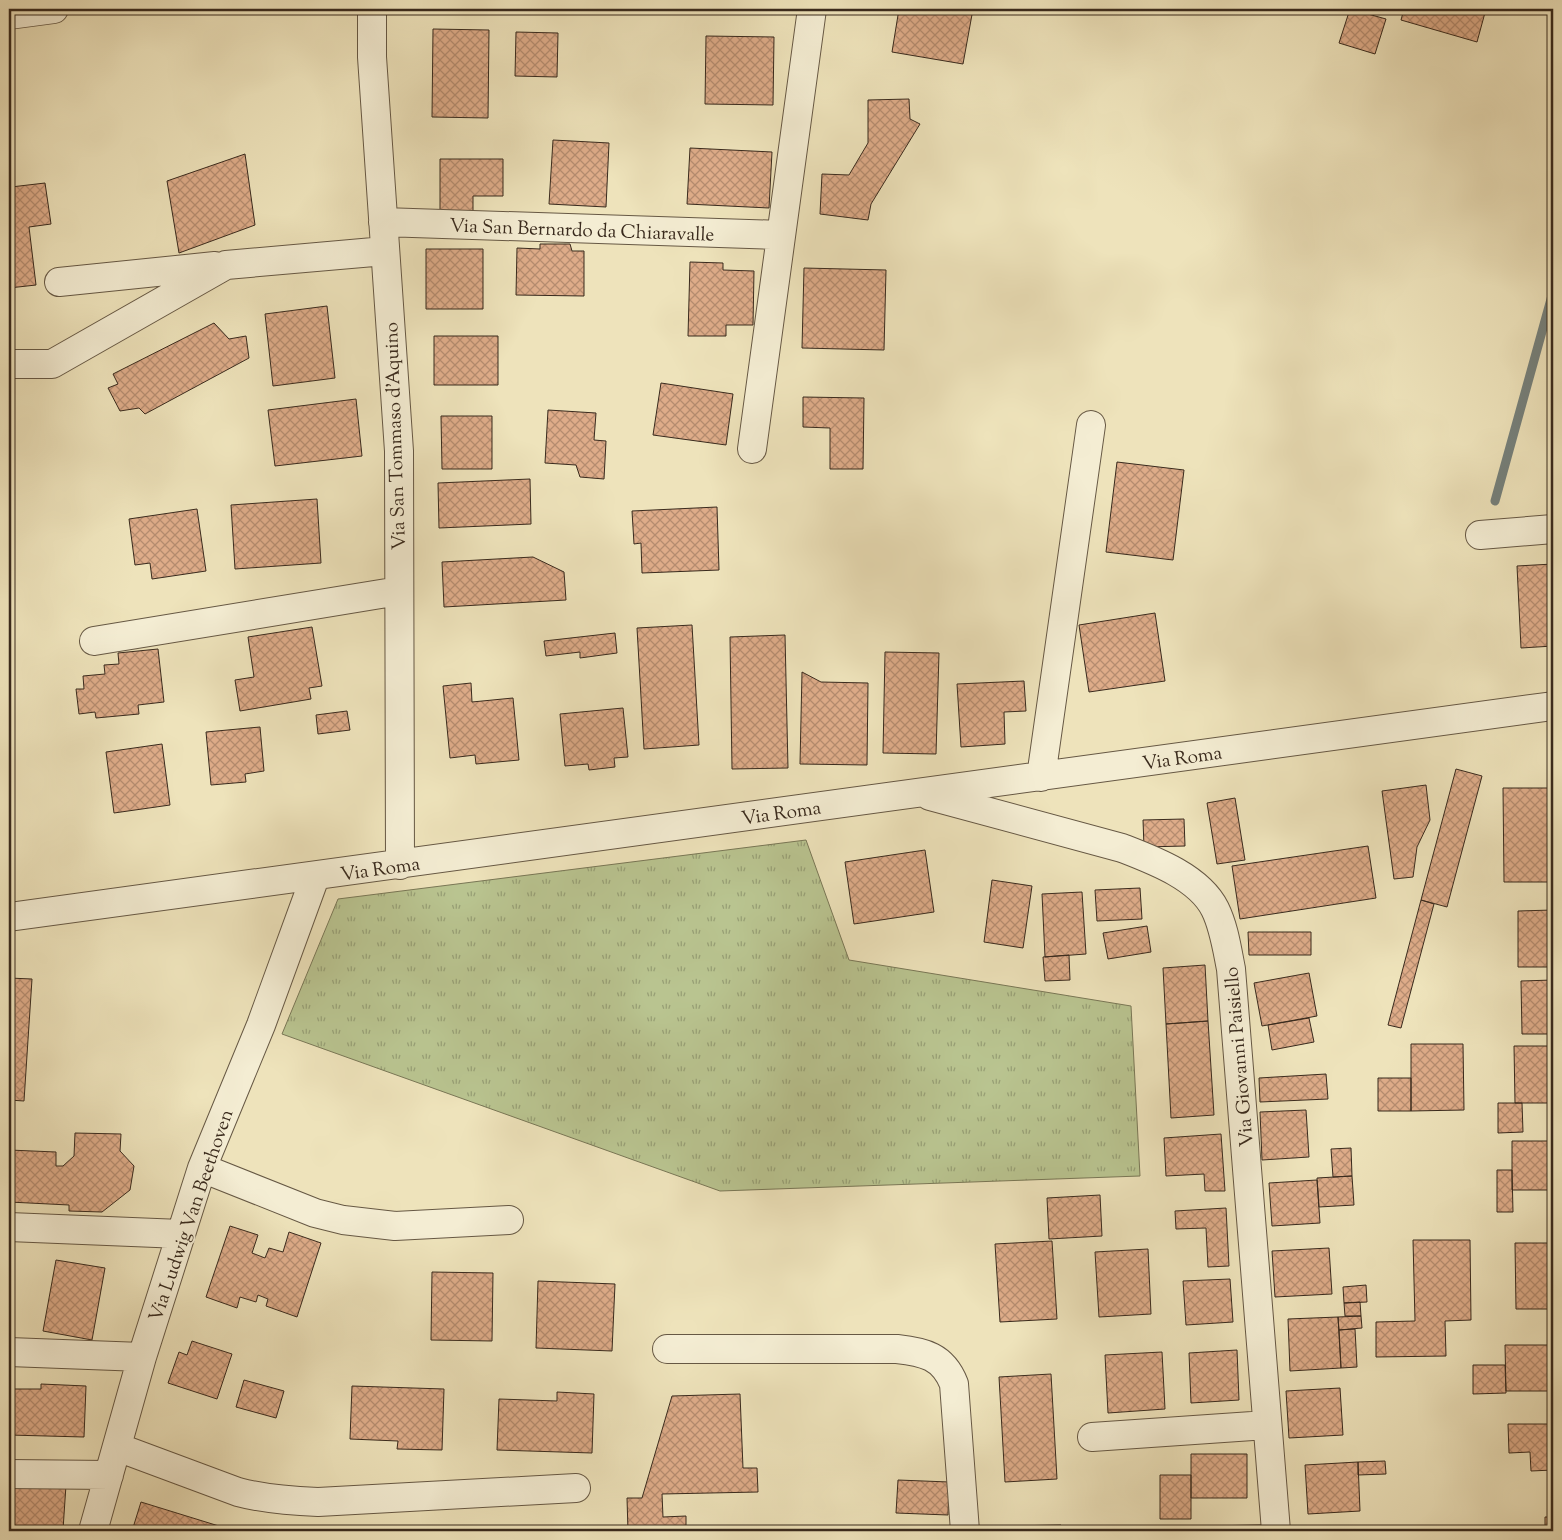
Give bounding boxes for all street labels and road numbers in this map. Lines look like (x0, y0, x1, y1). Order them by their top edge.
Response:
street label: Via San Bernardo da Chiaravalle (449, 213, 715, 250)
street label: Via San Tommaso d'Aquino (379, 321, 414, 550)
street label: Via Roma (1141, 740, 1224, 778)
street label: Via Roma (740, 795, 823, 833)
street label: Via Roma (339, 851, 422, 889)
street label: Via Giovanni Paisiello (1219, 966, 1262, 1148)
street label: Via Ludwig Van Beethoven (143, 1106, 241, 1326)

